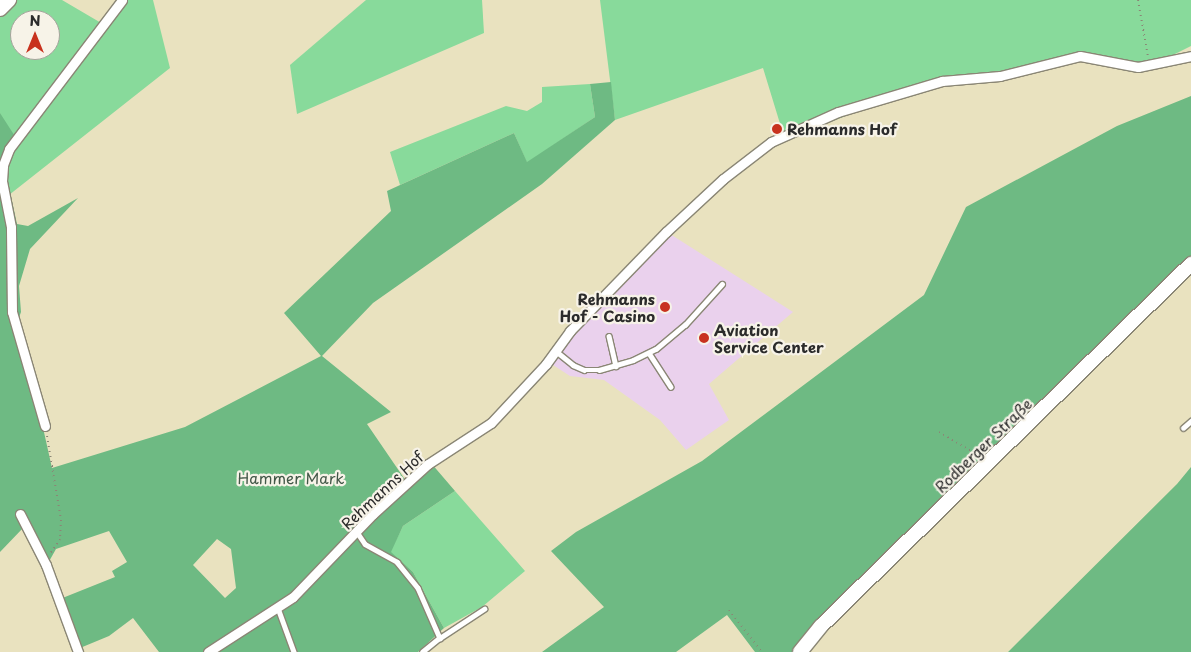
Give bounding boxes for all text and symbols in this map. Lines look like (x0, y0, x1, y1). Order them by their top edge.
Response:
north arrow (10, 10, 60, 60)
text: N (29, 10, 41, 31)
place label: Rehmanns Hof (787, 120, 897, 138)
marker: Rehmanns Hof (771, 123, 783, 135)
place label: Rehmanns Hof - Casino (559, 289, 655, 324)
marker: Rehmanns Hof - Casino (659, 301, 671, 313)
place label: Aviation Service Center (714, 320, 825, 355)
marker: Aviation Service Center (698, 332, 710, 344)
street label: Rodberger Straße (931, 394, 1035, 496)
street label: Rehmanns Hof (337, 448, 427, 532)
park label: Hammer Mark (237, 469, 345, 487)

